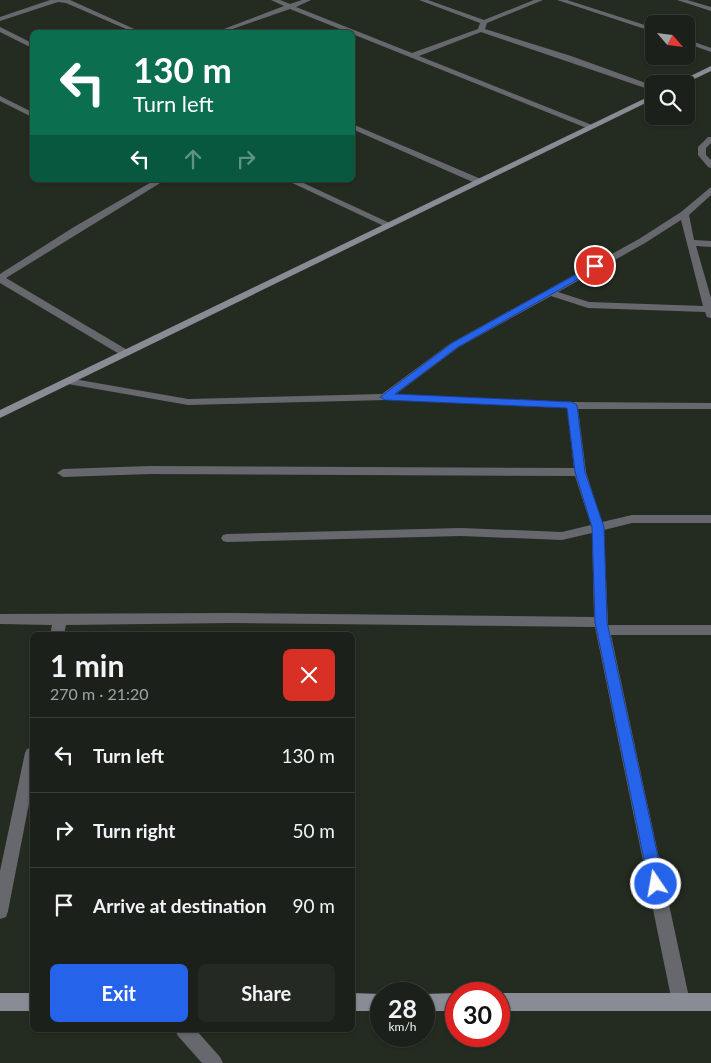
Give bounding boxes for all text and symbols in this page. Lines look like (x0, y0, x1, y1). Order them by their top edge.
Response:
north arrow (645, 15, 695, 65)
map controls (645, 15, 695, 125)
text: 130 m (133, 48, 232, 90)
icon: left (50, 50, 115, 115)
button: search (645, 75, 695, 125)
text: Turn left (133, 90, 214, 117)
icon: left (126, 145, 154, 173)
icon: ahead (179, 145, 207, 173)
icon: right (232, 145, 260, 173)
pin (574, 245, 616, 287)
icon: arrive (581, 252, 609, 280)
text: 1 min (50, 647, 124, 683)
button: close (283, 649, 335, 701)
text: 270 m · 21:20 (50, 684, 149, 703)
icon: left (50, 741, 78, 769)
text: Turn left (93, 744, 164, 767)
text: 130 m (281, 744, 335, 767)
icon: right (50, 816, 78, 844)
text: Turn right (93, 819, 175, 842)
text: 50 m (292, 819, 335, 842)
position arrow (629, 857, 681, 909)
icon: arrive (50, 891, 78, 919)
text: Arrive at destination (93, 894, 266, 917)
text: 90 m (292, 894, 335, 917)
button: Exit (50, 964, 188, 1022)
button: Share (198, 964, 335, 1022)
speed limit sign: 30 (445, 982, 510, 1047)
text: 28 (388, 993, 417, 1023)
text: km/h (388, 1019, 417, 1034)

